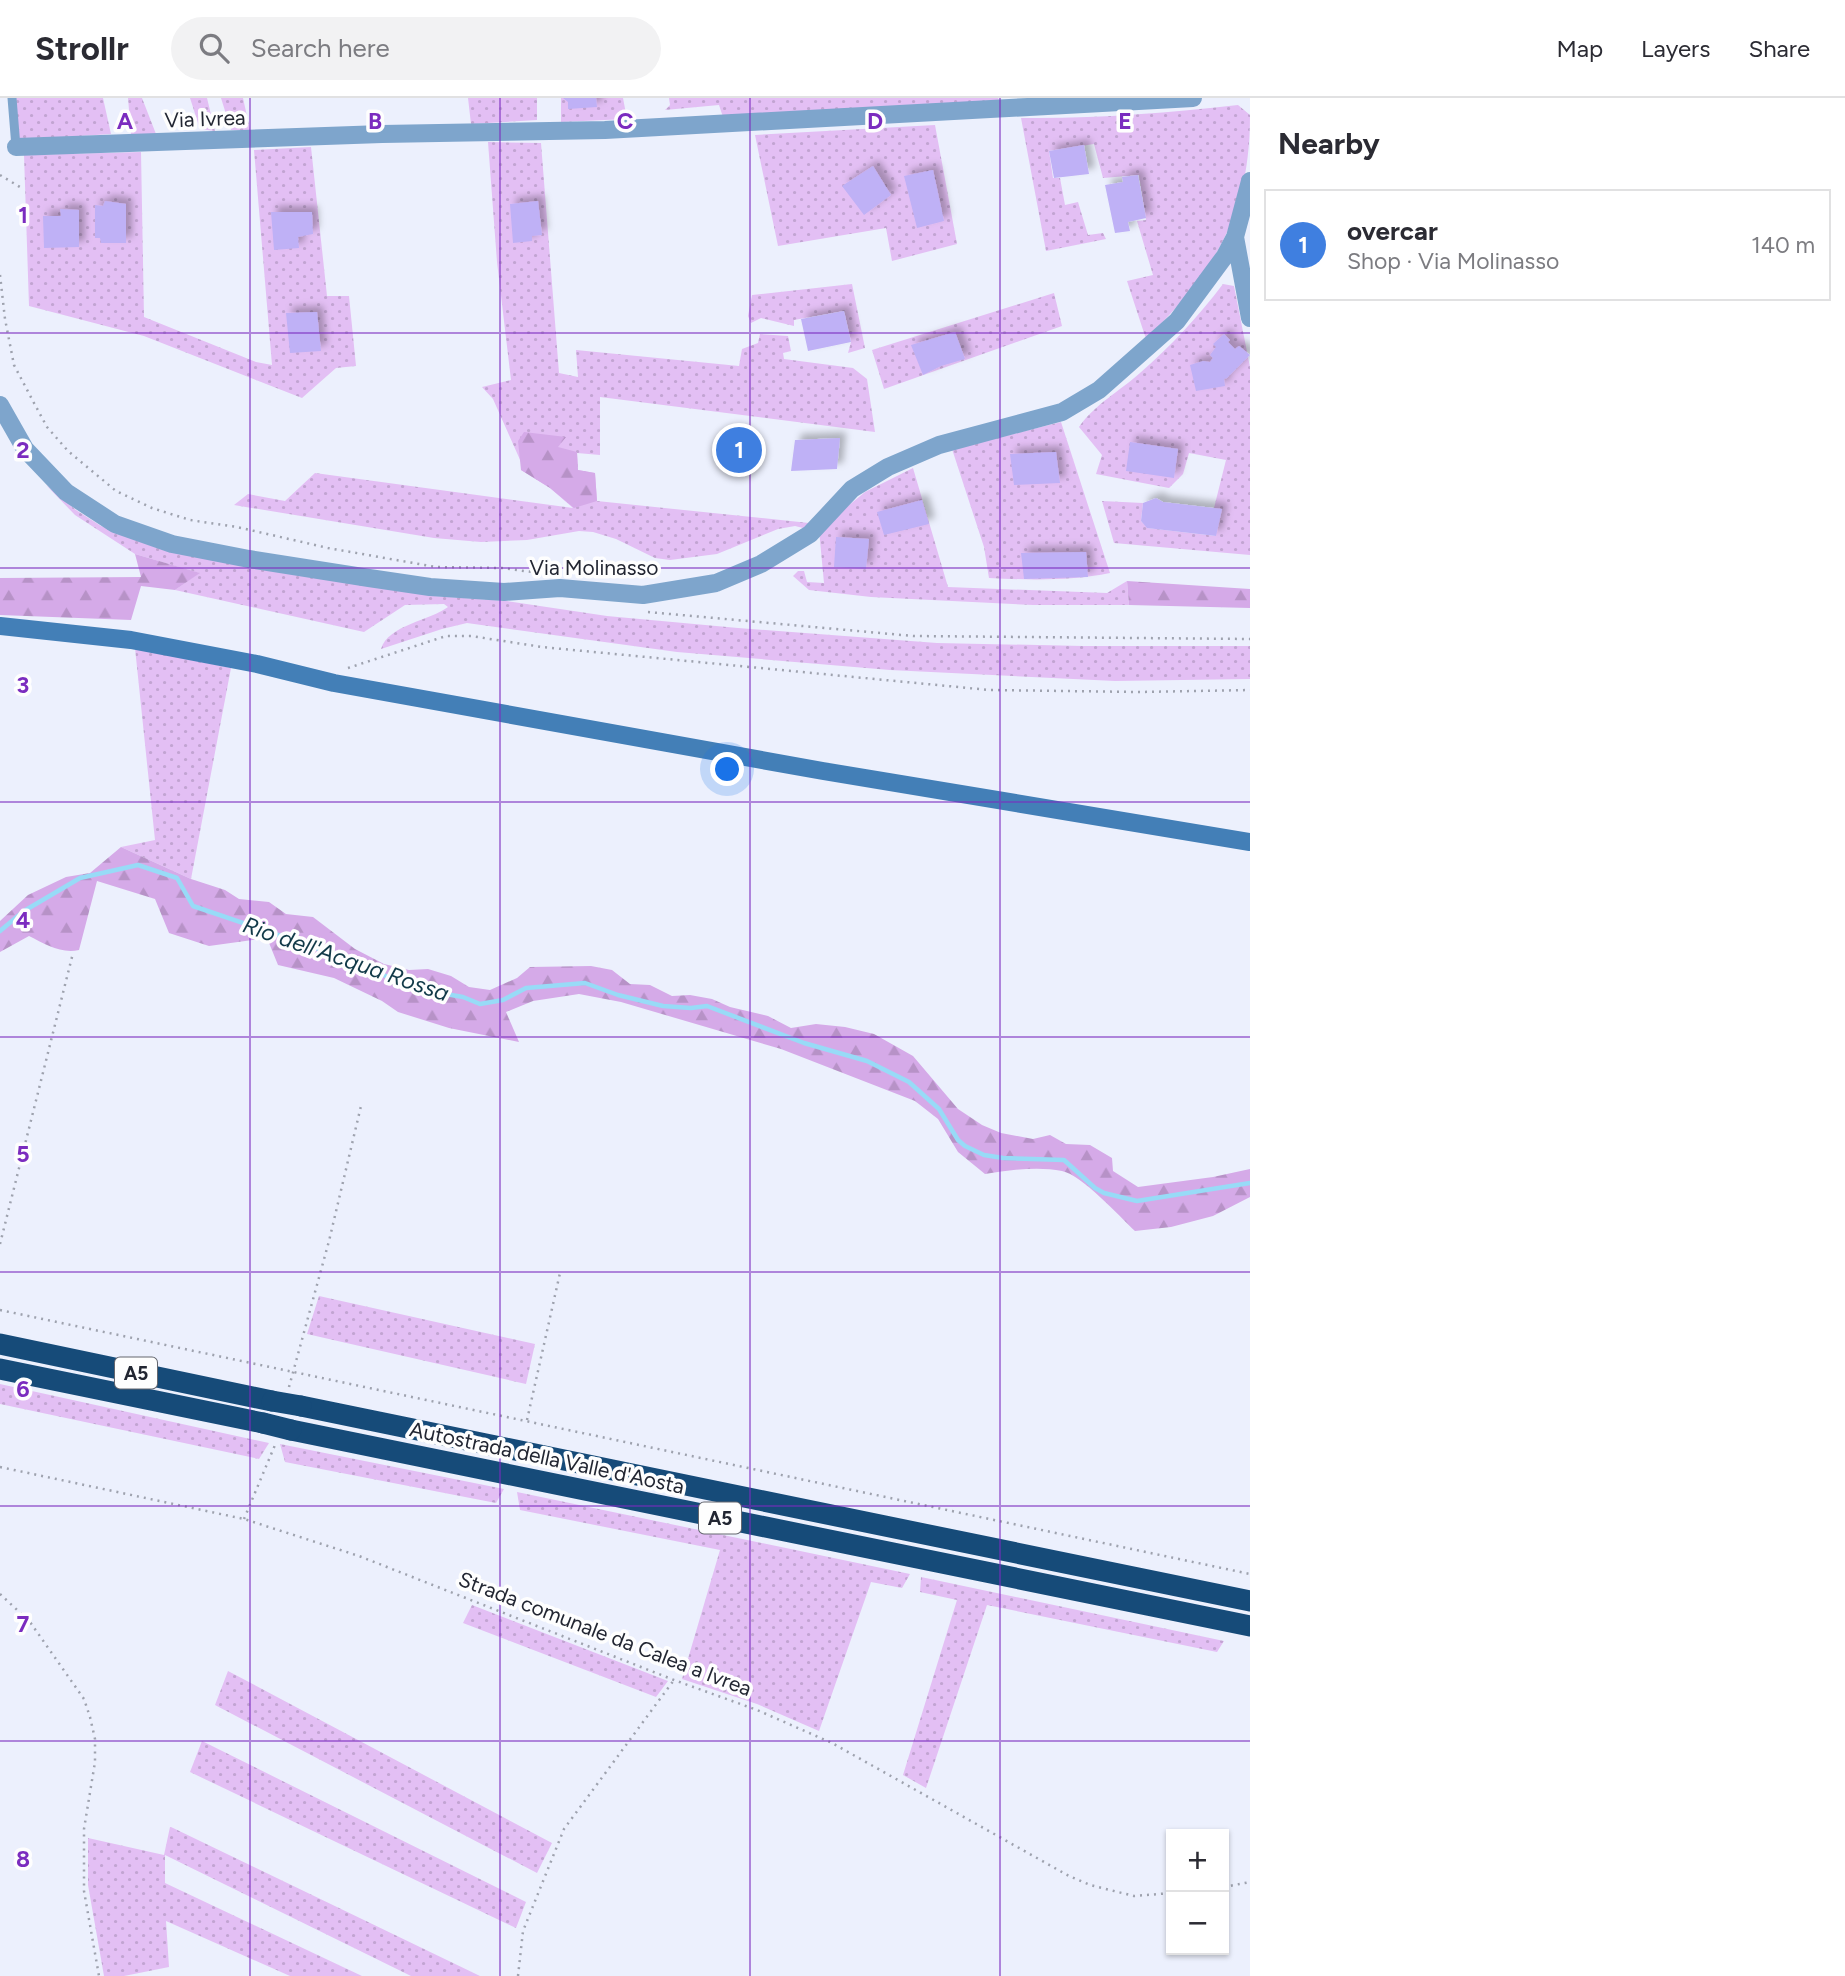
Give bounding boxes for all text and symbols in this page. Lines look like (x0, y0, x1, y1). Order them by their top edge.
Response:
search box (171, 17, 661, 80)
text: Strollr (35, 29, 129, 68)
icon: search (195, 29, 233, 67)
text: Search here (251, 32, 390, 64)
text: Map (1556, 34, 1603, 63)
text: Layers (1641, 34, 1710, 63)
text: Share (1748, 34, 1810, 63)
street label: Via Ivrea (164, 105, 246, 132)
text: A (117, 107, 134, 135)
text: B (368, 107, 382, 135)
text: C (617, 107, 634, 135)
text: D (867, 107, 883, 135)
text: E (1118, 107, 1132, 135)
text: Nearby (1278, 125, 1380, 162)
text: 1 (18, 201, 28, 229)
text: overcar (1347, 215, 1438, 247)
text: 1 (1298, 231, 1308, 259)
text: 140 m (1751, 231, 1815, 259)
text: Shop · Via Molinasso (1347, 247, 1559, 275)
pin: 1 (716, 424, 762, 476)
text: 2 (16, 436, 30, 464)
street label: Via Molinasso (530, 555, 658, 580)
text: 3 (17, 671, 29, 699)
your location (710, 752, 744, 786)
text: 4 (16, 906, 30, 934)
water label: Rio dell'Acqua Rossa (239, 911, 453, 1007)
text: 5 (16, 1140, 30, 1168)
road number: A5 (115, 1358, 157, 1388)
text: 6 (16, 1375, 30, 1403)
street label: Autostrada della Valle d'Aosta (408, 1416, 687, 1499)
road number: A5 (699, 1502, 741, 1534)
street label: Strada comunale da Calea a Ivrea (455, 1566, 755, 1701)
text: 7 (17, 1610, 30, 1638)
map controls (1166, 1829, 1229, 1955)
button: + (1166, 1829, 1229, 1892)
text: 8 (16, 1845, 30, 1873)
button: − (1166, 1892, 1229, 1955)

